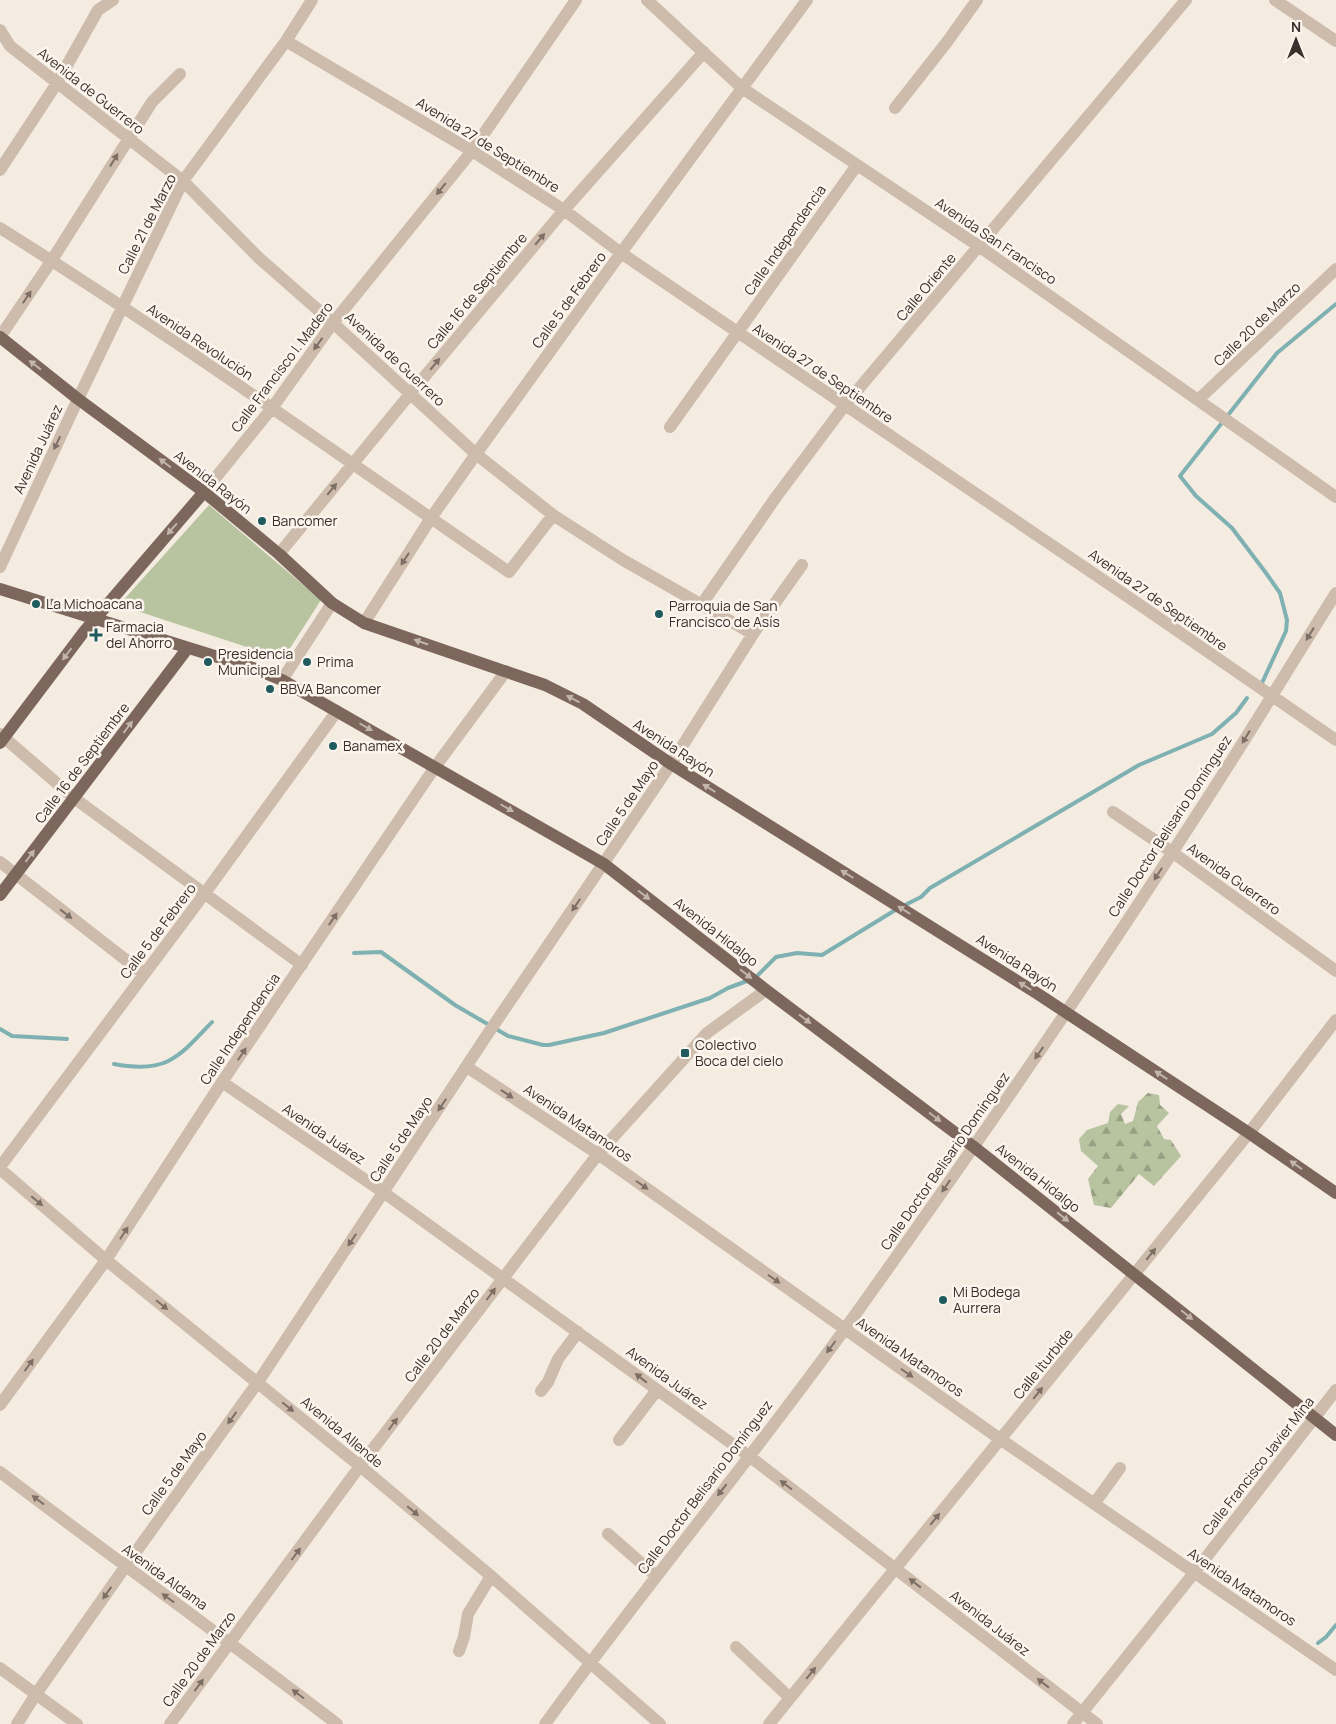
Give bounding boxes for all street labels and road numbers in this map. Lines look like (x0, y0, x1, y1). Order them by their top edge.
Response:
street label: Avenida de Guerrero (34, 43, 149, 138)
street label: Avenida 27 de Septiembre (413, 93, 564, 197)
street label: Calle 21 de Marzo (113, 170, 180, 277)
street label: Calle Independencia (739, 181, 830, 299)
street label: Avenida San Francisco (932, 193, 1061, 288)
street label: Calle 16 de Septiembre (422, 228, 531, 353)
street label: Calle 5 de Febrero (527, 248, 610, 352)
street label: Calle Oriente (891, 249, 960, 325)
street label: Calle 20 de Marzo (1209, 277, 1304, 370)
street label: Calle Francisco I. Madero (226, 298, 337, 436)
street label: Avenida Revolución (143, 299, 257, 384)
street label: Avenida de Guerrero (341, 307, 450, 410)
street label: Avenida 27 de Septiembre (749, 318, 897, 427)
street label: Avenida Juárez (9, 401, 67, 497)
street label: Avenida Rayón (171, 445, 256, 518)
street label: Avenida 27 de Septiembre (1085, 544, 1232, 655)
street label: Calle 16 de Septiembre (30, 698, 133, 827)
street label: Avenida Rayón (630, 714, 719, 781)
street label: Calle Doctor Belisario Domínguez (1104, 731, 1236, 920)
street label: Calle 5 de Mayo (591, 756, 662, 849)
street label: Avenida Guerrero (1184, 838, 1285, 919)
street label: Calle 5 de Febrero (115, 879, 200, 982)
street label: Avenida Hidalgo (670, 893, 762, 971)
street label: Avenida Rayón (973, 929, 1062, 996)
street label: Calle Independencia (195, 969, 284, 1088)
street label: Calle Doctor Belisario Domínguez (876, 1068, 1014, 1254)
street label: Avenida Matamoros (520, 1079, 636, 1166)
street label: Calle 5 de Mayo (365, 1092, 436, 1185)
street label: Avenida Juárez (279, 1099, 370, 1168)
street label: Avenida Hidalgo (992, 1139, 1084, 1217)
street label: Calle 20 de Marzo (400, 1284, 483, 1386)
street label: Avenida Matamoros (853, 1312, 968, 1401)
street label: Calle Iturbide (1008, 1324, 1077, 1403)
street label: Avenida Juárez (623, 1342, 712, 1414)
street label: Avenida Allende (297, 1392, 387, 1472)
street label: Calle Francisco Javier Mina (1197, 1392, 1318, 1539)
street label: Calle Doctor Belisario Domínguez (633, 1396, 776, 1578)
street label: Calle 5 de Mayo (137, 1427, 211, 1519)
street label: Avenida Aldama (119, 1539, 212, 1614)
street label: Avenida Matamoros (1184, 1543, 1300, 1630)
street label: Avenida Juárez (946, 1585, 1034, 1660)
street label: Calle 20 de Marzo (158, 1607, 240, 1710)

